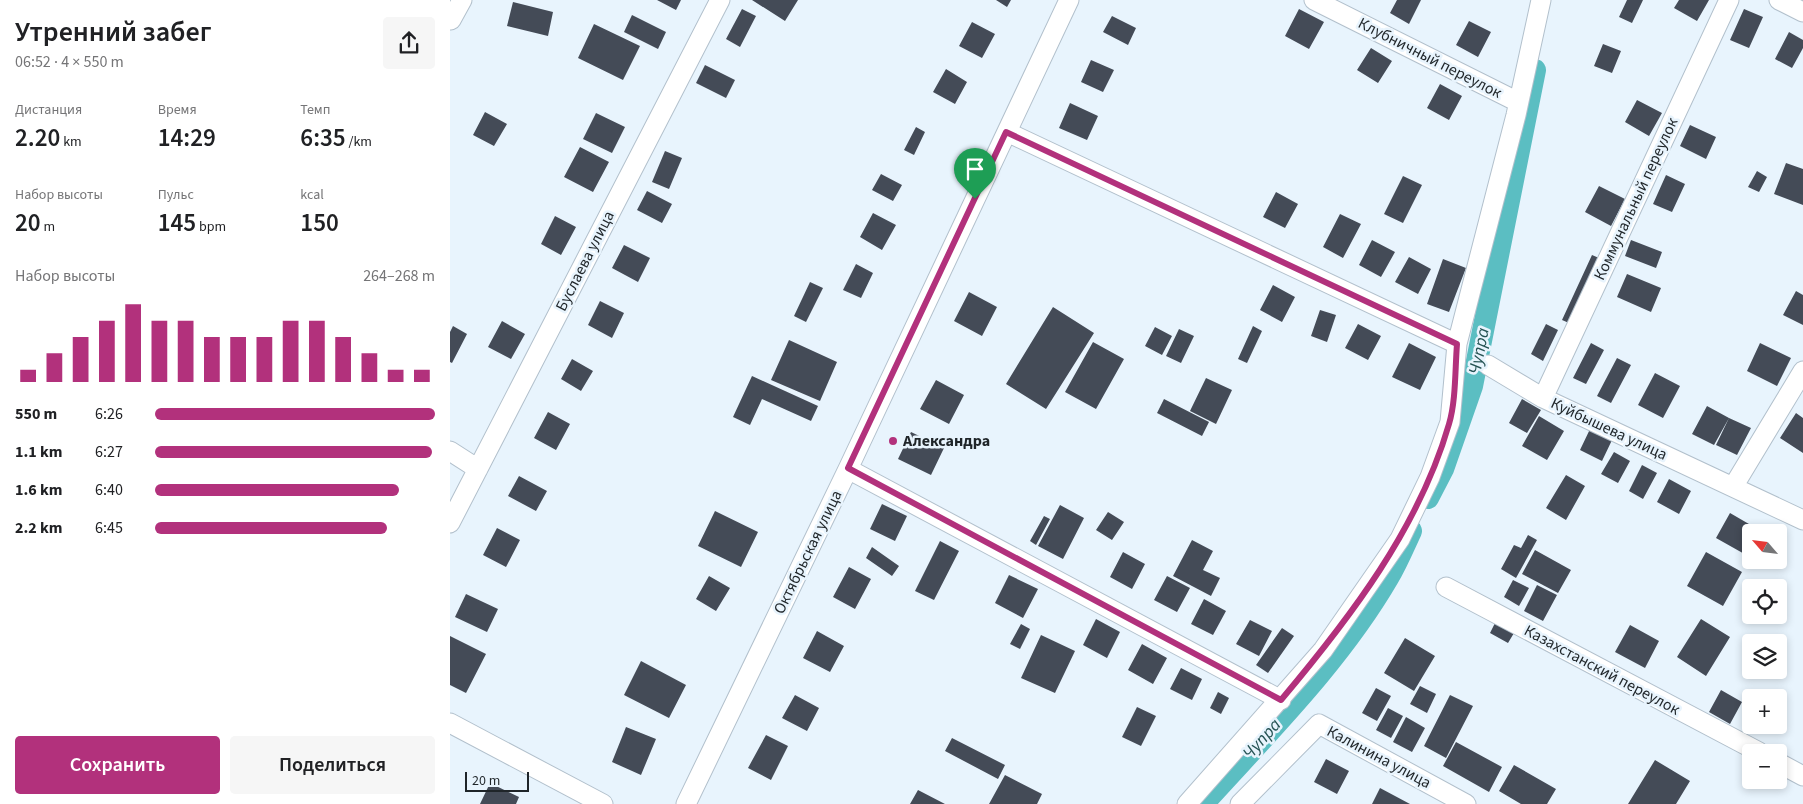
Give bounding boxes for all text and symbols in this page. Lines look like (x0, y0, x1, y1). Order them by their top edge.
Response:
text: Утренний забег (15, 12, 212, 52)
street label: Клубничный переулок (1354, 12, 1506, 104)
button: share (383, 17, 435, 69)
text: 06:52 · 4 × 550 m (15, 51, 124, 73)
text: Дистанция (15, 100, 82, 120)
text: Время (158, 100, 197, 120)
text: Темп (300, 100, 330, 120)
street label: Коммунальный переулок (1589, 114, 1683, 284)
text: 2.20 (15, 120, 60, 156)
text: 14:29 (158, 120, 216, 156)
text: 6:35 (300, 120, 346, 156)
text: km (60, 132, 82, 152)
text: /km (346, 132, 372, 152)
pin (954, 148, 996, 199)
icon: arrive (961, 155, 989, 183)
text: Набор высоты (15, 185, 103, 205)
text: Пульс (158, 185, 194, 205)
text: kcal (300, 185, 324, 205)
text: 20 (15, 205, 41, 241)
text: 145 (158, 205, 196, 241)
text: 150 (300, 205, 339, 241)
street label: Буслаева улица (550, 207, 620, 315)
text: m (41, 217, 55, 237)
text: bpm (196, 217, 226, 237)
text: Набор высоты (15, 265, 115, 287)
text: 264–268 m (363, 265, 435, 287)
water label: Чупра (1462, 325, 1496, 376)
street label: Куйбышева улица (1547, 392, 1671, 466)
text: 550 m (15, 403, 57, 425)
text: 6:26 (95, 403, 123, 425)
place label: Александра (902, 430, 990, 452)
marker: Александра (887, 435, 899, 447)
text: 1.1 km (15, 441, 62, 463)
text: 6:27 (95, 441, 123, 463)
text: 1.6 km (15, 479, 62, 501)
text: 6:40 (95, 479, 123, 501)
street label: Октябрьская улица (768, 486, 848, 618)
text: 2.2 km (15, 517, 62, 539)
text: 6:45 (95, 517, 123, 539)
north arrow (1742, 524, 1788, 569)
map controls (1742, 524, 1787, 789)
button: locate (1742, 579, 1787, 624)
street label: Казахстанский переулок (1520, 620, 1684, 720)
button: layers (1742, 634, 1787, 679)
button: + (1742, 689, 1787, 734)
water label: Чупра (1237, 713, 1287, 765)
street label: Калинина улица (1323, 720, 1435, 794)
button: Сохранить (15, 736, 220, 794)
button: Поделиться (230, 736, 435, 794)
button: − (1742, 744, 1787, 789)
scale bar (465, 769, 529, 792)
text: 20 m (472, 771, 500, 791)

